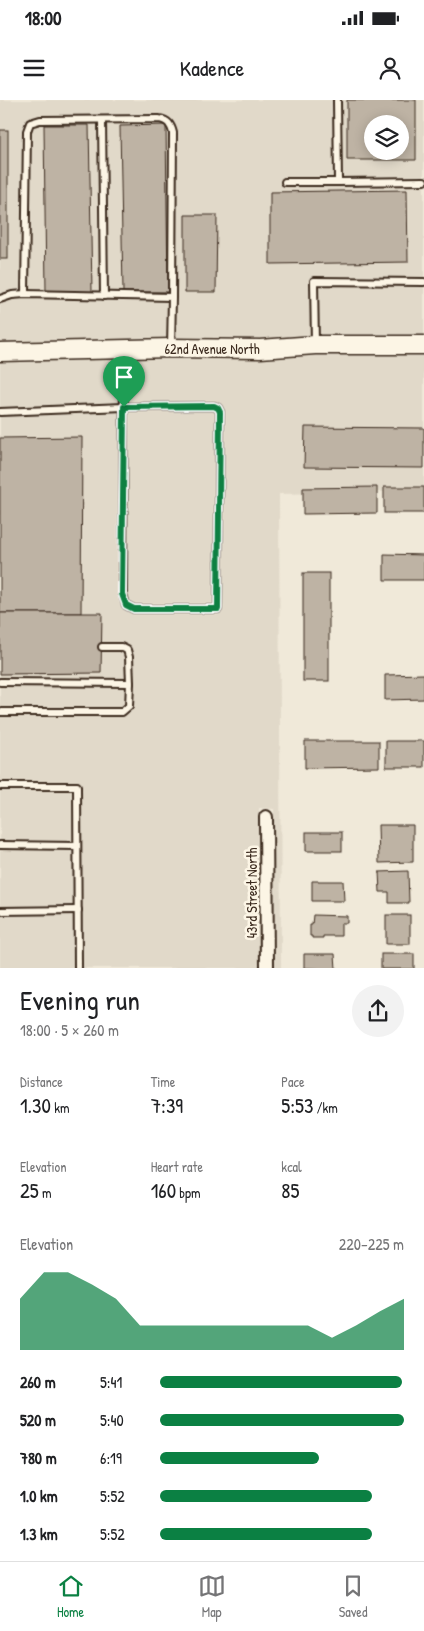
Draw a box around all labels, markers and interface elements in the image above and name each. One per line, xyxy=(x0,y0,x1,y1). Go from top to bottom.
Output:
text: 18:00 xyxy=(25,5,62,31)
text: Kadence xyxy=(180,53,244,83)
icon: menu xyxy=(20,54,48,82)
icon: person xyxy=(376,54,404,82)
map controls xyxy=(364,115,409,160)
button: layers xyxy=(364,115,409,160)
street label: 62nd Avenue North xyxy=(164,339,260,358)
pin xyxy=(103,356,145,407)
icon: arrive xyxy=(110,363,138,391)
street label: 43rd Street North xyxy=(242,848,261,938)
text: Evening run xyxy=(20,981,140,1019)
button: share xyxy=(352,985,404,1037)
text: 18:00 · 5 × 260 m xyxy=(20,1019,119,1041)
text: Distance xyxy=(20,1072,63,1091)
text: Time xyxy=(151,1072,175,1091)
text: Pace xyxy=(281,1072,305,1091)
text: 1.30 xyxy=(20,1091,51,1120)
text: 7:39 xyxy=(151,1091,183,1120)
text: 5:53 xyxy=(281,1091,313,1120)
text: km xyxy=(51,1098,70,1117)
text: /km xyxy=(313,1098,338,1117)
text: Elevation xyxy=(20,1157,67,1176)
text: Heart rate xyxy=(151,1157,203,1176)
text: kcal xyxy=(281,1157,302,1176)
text: 25 xyxy=(20,1176,39,1205)
text: 160 xyxy=(151,1176,176,1205)
text: 85 xyxy=(281,1176,299,1205)
text: m xyxy=(39,1183,51,1202)
text: bpm xyxy=(176,1183,201,1202)
text: Elevation xyxy=(20,1233,73,1255)
text: 220–225 m xyxy=(339,1233,404,1255)
text: 260 m xyxy=(20,1371,56,1393)
text: 5:41 xyxy=(100,1371,122,1393)
text: 520 m xyxy=(20,1409,56,1431)
text: 5:40 xyxy=(100,1409,124,1431)
text: 780 m xyxy=(20,1447,57,1469)
text: 6:19 xyxy=(100,1447,122,1469)
text: 1.0 km xyxy=(20,1485,58,1507)
text: 5:52 xyxy=(100,1485,125,1507)
text: 1.3 km xyxy=(20,1523,58,1545)
text: 5:52 xyxy=(100,1523,125,1545)
tab: Home xyxy=(57,1572,85,1621)
tab: Map xyxy=(198,1572,226,1621)
tab: Saved xyxy=(339,1572,367,1621)

